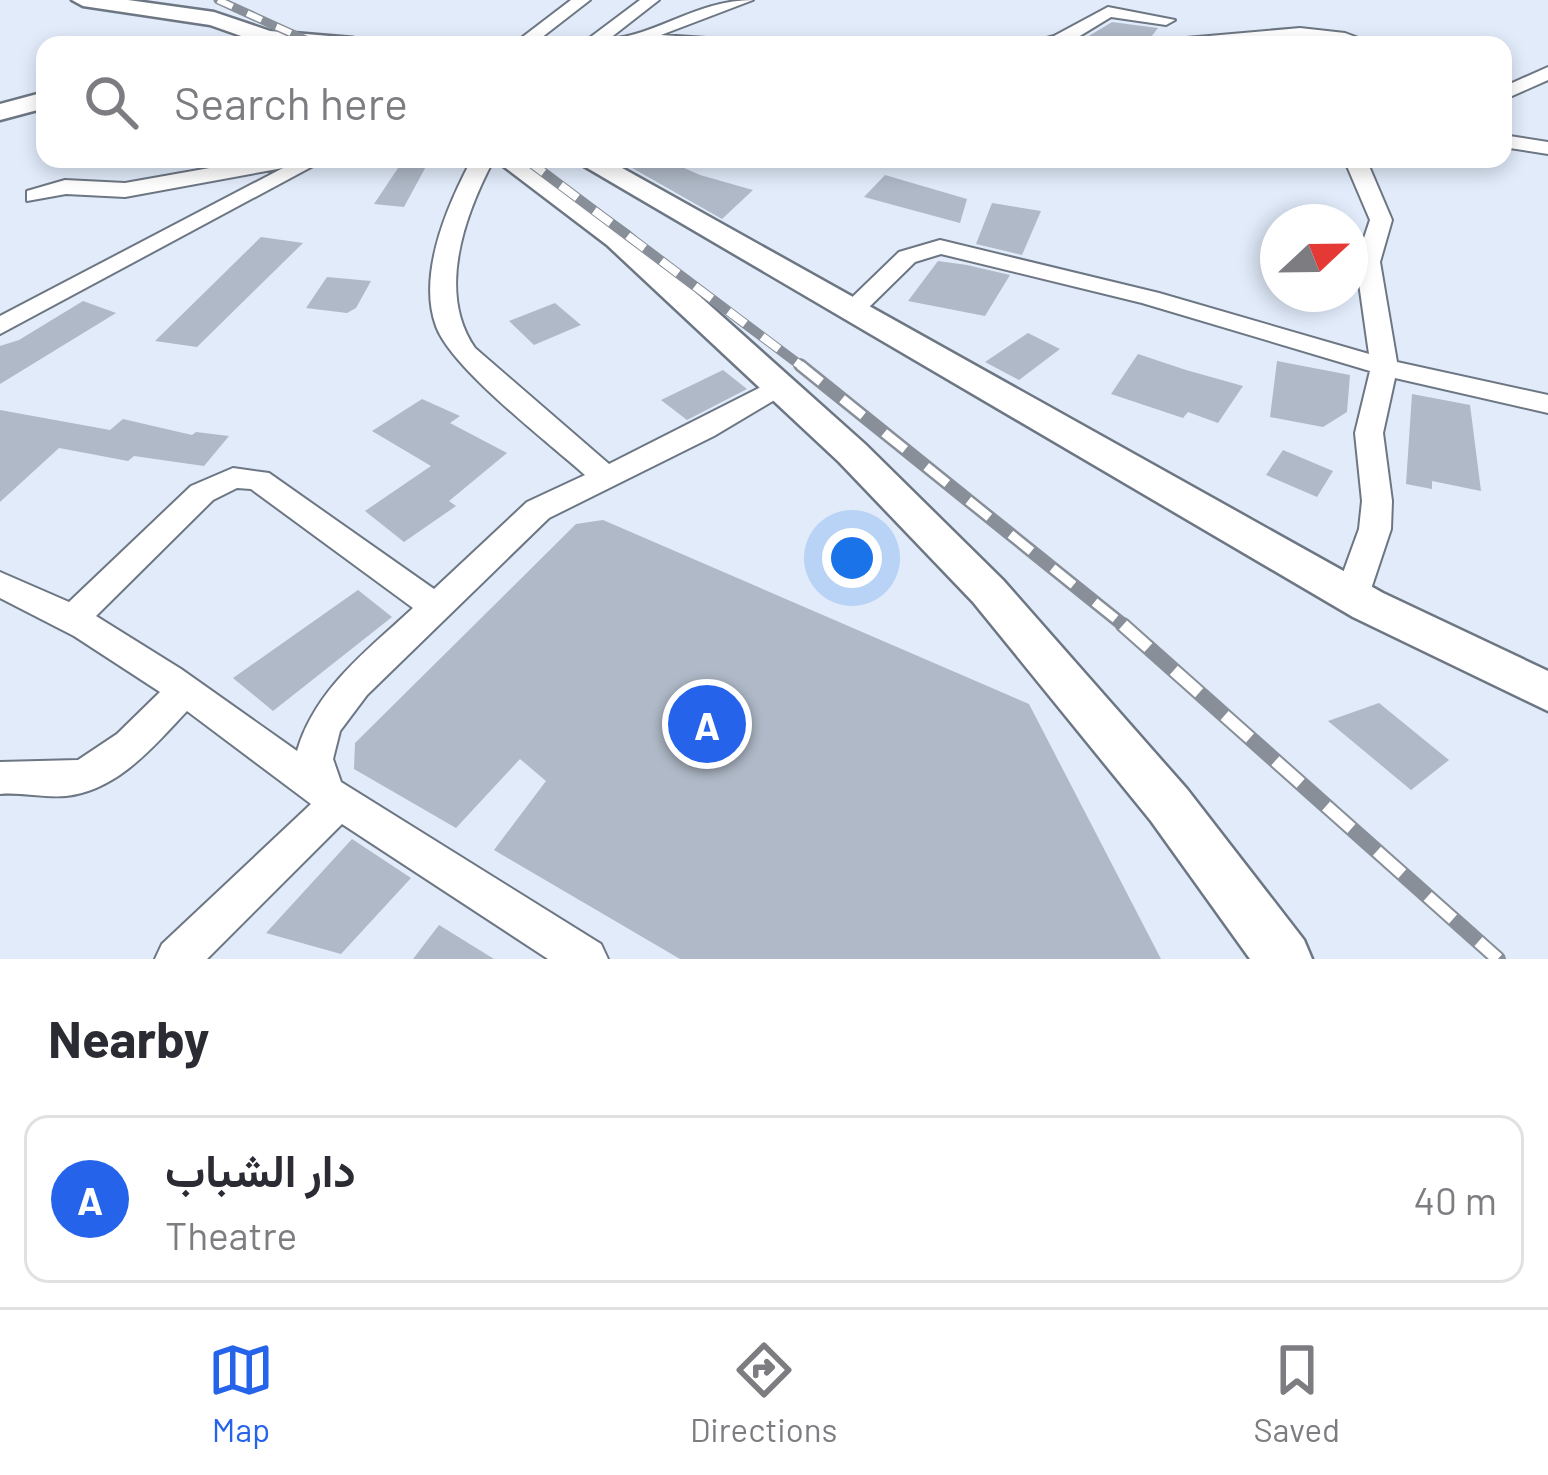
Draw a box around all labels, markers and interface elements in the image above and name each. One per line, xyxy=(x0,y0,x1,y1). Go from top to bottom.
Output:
search box xyxy=(36,36,1512,168)
icon: search xyxy=(78,69,144,135)
text: Search here xyxy=(174,75,408,129)
north arrow xyxy=(1260,204,1368,312)
your location xyxy=(822,528,882,588)
pin: A xyxy=(668,679,746,769)
text: Nearby xyxy=(48,1007,209,1068)
text: دار الشباب xyxy=(165,1142,356,1196)
text: A xyxy=(77,1176,103,1223)
text: 40 m xyxy=(1413,1176,1497,1223)
text: Theatre xyxy=(165,1211,297,1258)
tab: Map xyxy=(208,1337,274,1449)
tab: Directions xyxy=(690,1337,837,1449)
tab: Saved xyxy=(1253,1337,1340,1449)

